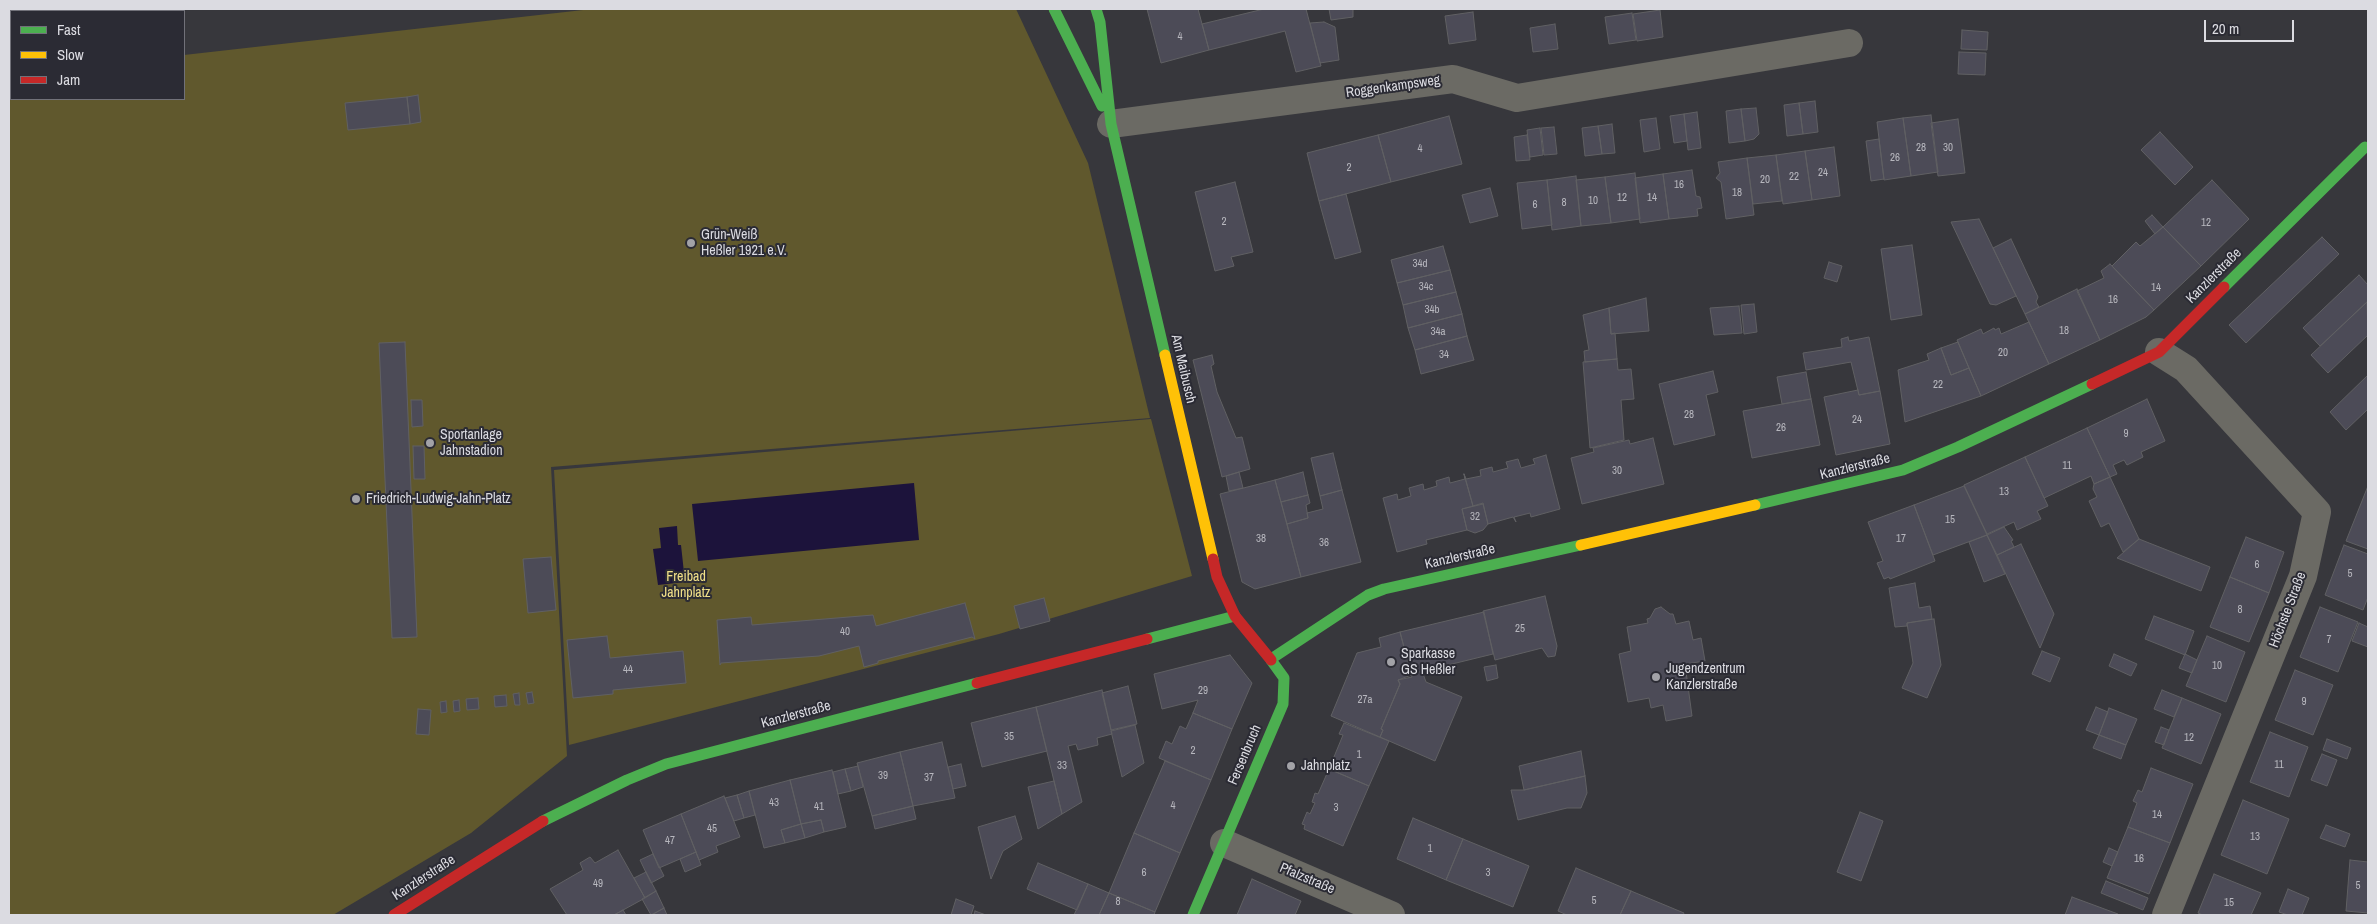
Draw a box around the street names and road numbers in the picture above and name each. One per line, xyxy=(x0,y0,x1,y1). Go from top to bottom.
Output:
street label: Roggenkampsweg xyxy=(1345,72,1441,102)
street label: Kanzlerstraße xyxy=(2183,245,2245,307)
street label: Am Maibusch xyxy=(1167,333,1199,405)
street label: Kanzlerstraße xyxy=(1818,450,1892,484)
street label: Kanzlerstraße xyxy=(1423,541,1497,573)
street label: Höchste Straße xyxy=(2266,570,2310,650)
street label: Kanzlerstraße xyxy=(759,698,833,732)
street label: Fersenbruch xyxy=(1225,722,1265,788)
street label: Kanzlerstraße xyxy=(389,851,459,905)
street label: Pfalzstraße xyxy=(1277,860,1337,898)

